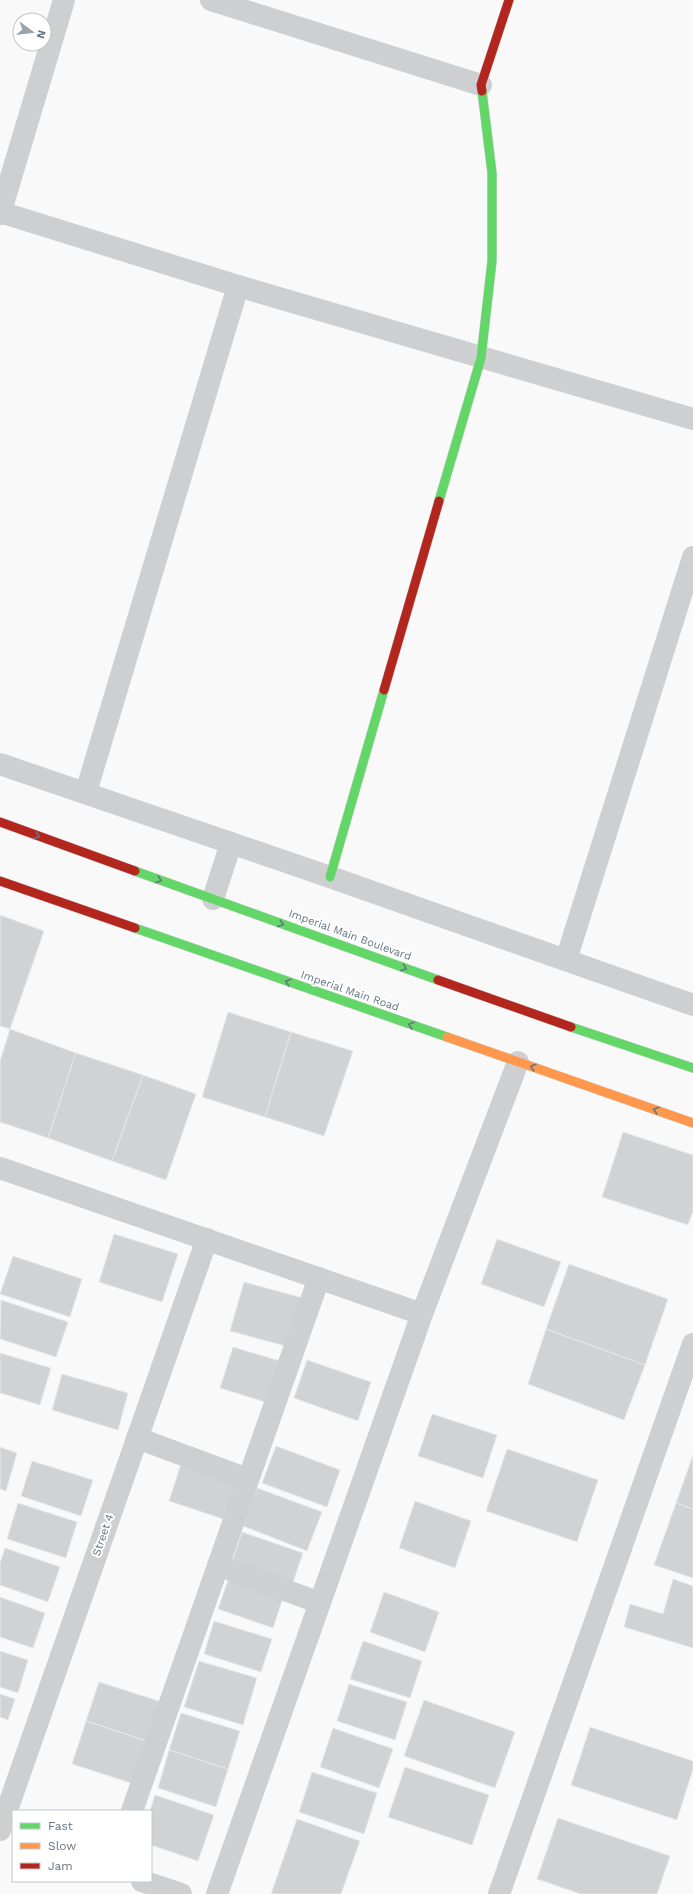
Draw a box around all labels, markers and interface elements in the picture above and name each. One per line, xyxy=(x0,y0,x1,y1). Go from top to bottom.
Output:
north arrow xyxy=(12,12,52,52)
text: N xyxy=(34,29,49,40)
one-way arrow xyxy=(33,831,40,839)
one-way arrow xyxy=(155,875,162,883)
street label: Imperial Main Boulevard xyxy=(287,907,413,963)
one-way arrow xyxy=(278,919,285,927)
one-way arrow xyxy=(400,963,407,971)
street label: Imperial Main Road xyxy=(299,968,401,1014)
one-way arrow xyxy=(285,978,292,986)
one-way arrow xyxy=(407,1021,414,1029)
one-way arrow xyxy=(530,1064,537,1072)
one-way arrow xyxy=(653,1107,660,1115)
street label: Street 4 xyxy=(90,1512,116,1558)
legend xyxy=(12,1810,152,1882)
text: Fast xyxy=(48,1819,73,1833)
text: Slow xyxy=(48,1839,76,1853)
text: Jam xyxy=(48,1859,73,1873)

